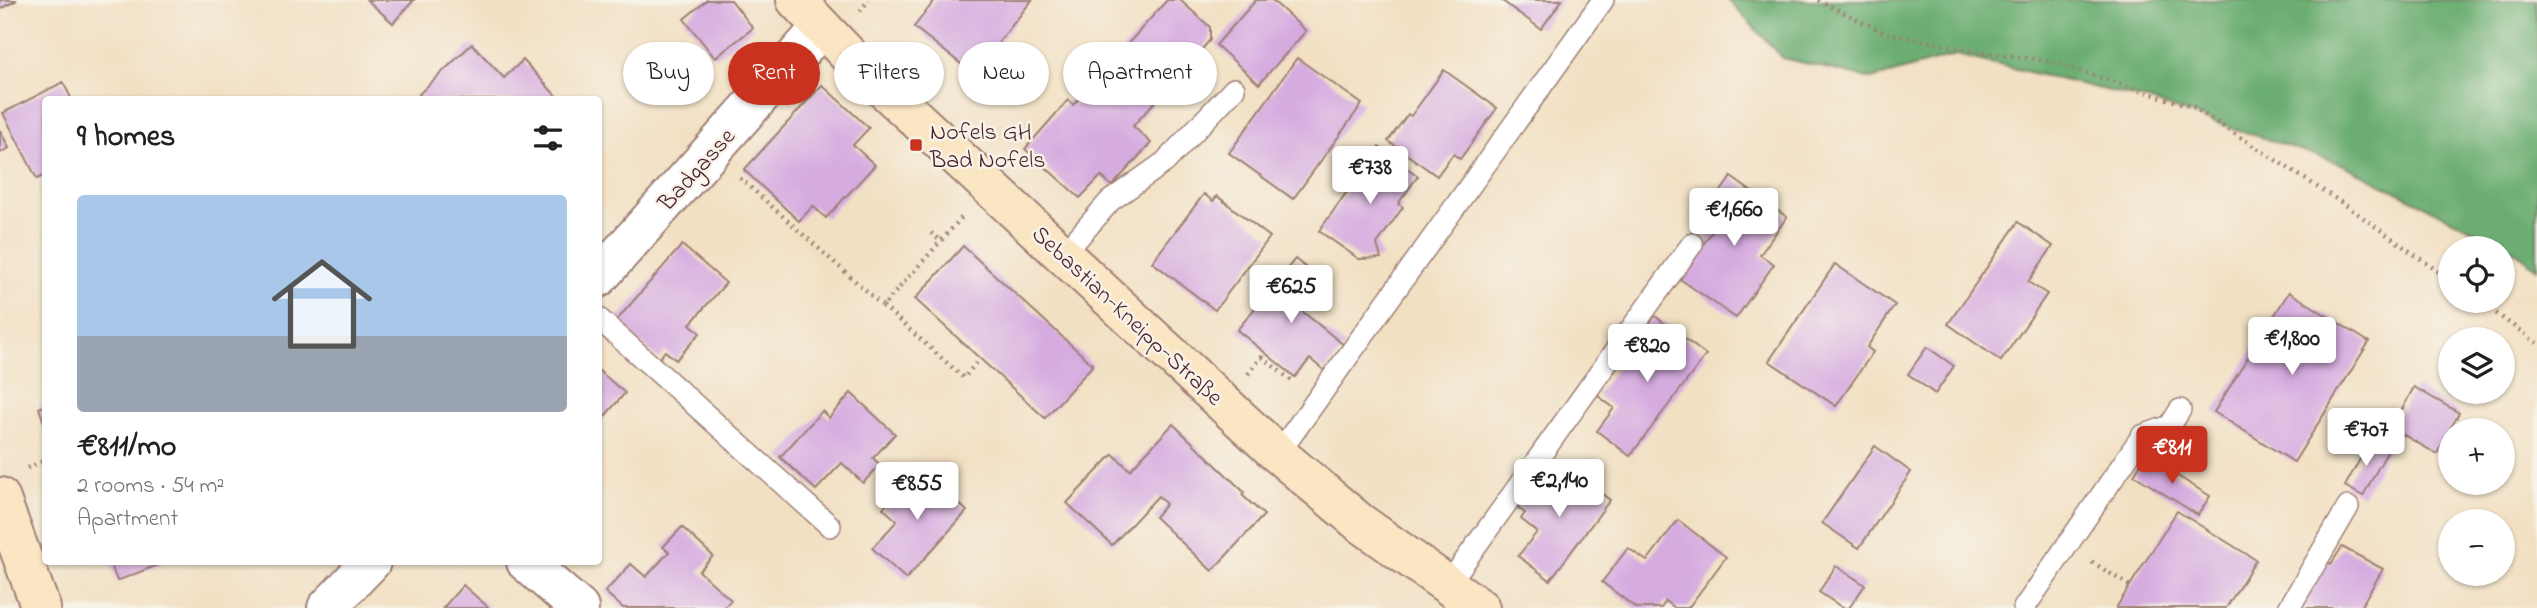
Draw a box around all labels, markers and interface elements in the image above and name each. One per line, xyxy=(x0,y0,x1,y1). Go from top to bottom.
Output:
chip: Buy xyxy=(623,42,714,105)
chip: Rent xyxy=(728,42,820,105)
chip: Filters xyxy=(834,42,944,105)
chip: New xyxy=(958,42,1049,105)
chip: Apartment xyxy=(1063,42,1217,105)
text: 9 homes xyxy=(77,116,175,160)
place label: Nofels GH Bad Nofels xyxy=(929,116,1045,179)
icon: filters xyxy=(529,119,567,157)
street label: Badgasse xyxy=(650,121,745,221)
marker: Nofels GH Bad Nofels xyxy=(908,137,924,153)
pin: €738 xyxy=(1329,146,1411,206)
text: €738 xyxy=(1348,152,1392,185)
pin: €1,660 xyxy=(1677,188,1791,248)
text: €1,660 xyxy=(1705,194,1763,227)
street label: Sebastian-Kneipp-Straße xyxy=(1023,218,1230,415)
map controls xyxy=(2438,236,2515,586)
button: locate xyxy=(2438,236,2515,313)
icon: home xyxy=(259,241,385,367)
pin: €625 xyxy=(1250,266,1332,325)
text: €625 xyxy=(1266,271,1316,304)
pin: €1,800 xyxy=(2235,318,2349,377)
text: €1,800 xyxy=(2264,323,2320,356)
pin: €820 xyxy=(1606,324,1688,384)
button: layers xyxy=(2438,327,2515,404)
text: €820 xyxy=(1624,330,1670,363)
pin: €707 xyxy=(2325,408,2407,468)
text: €707 xyxy=(2344,414,2388,447)
button: + xyxy=(2438,418,2515,495)
text: €811/mo xyxy=(77,426,176,470)
pin: €811 xyxy=(2131,426,2213,486)
text: €811 xyxy=(2152,432,2192,465)
pin: €2,140 xyxy=(1502,460,1616,519)
pin: €855 xyxy=(876,462,958,522)
text: €2,140 xyxy=(1530,465,1588,498)
text: €855 xyxy=(892,468,942,501)
text: 2 rooms · 54 m² xyxy=(77,470,224,503)
text: Apartment xyxy=(77,503,178,536)
button: − xyxy=(2438,509,2515,586)

